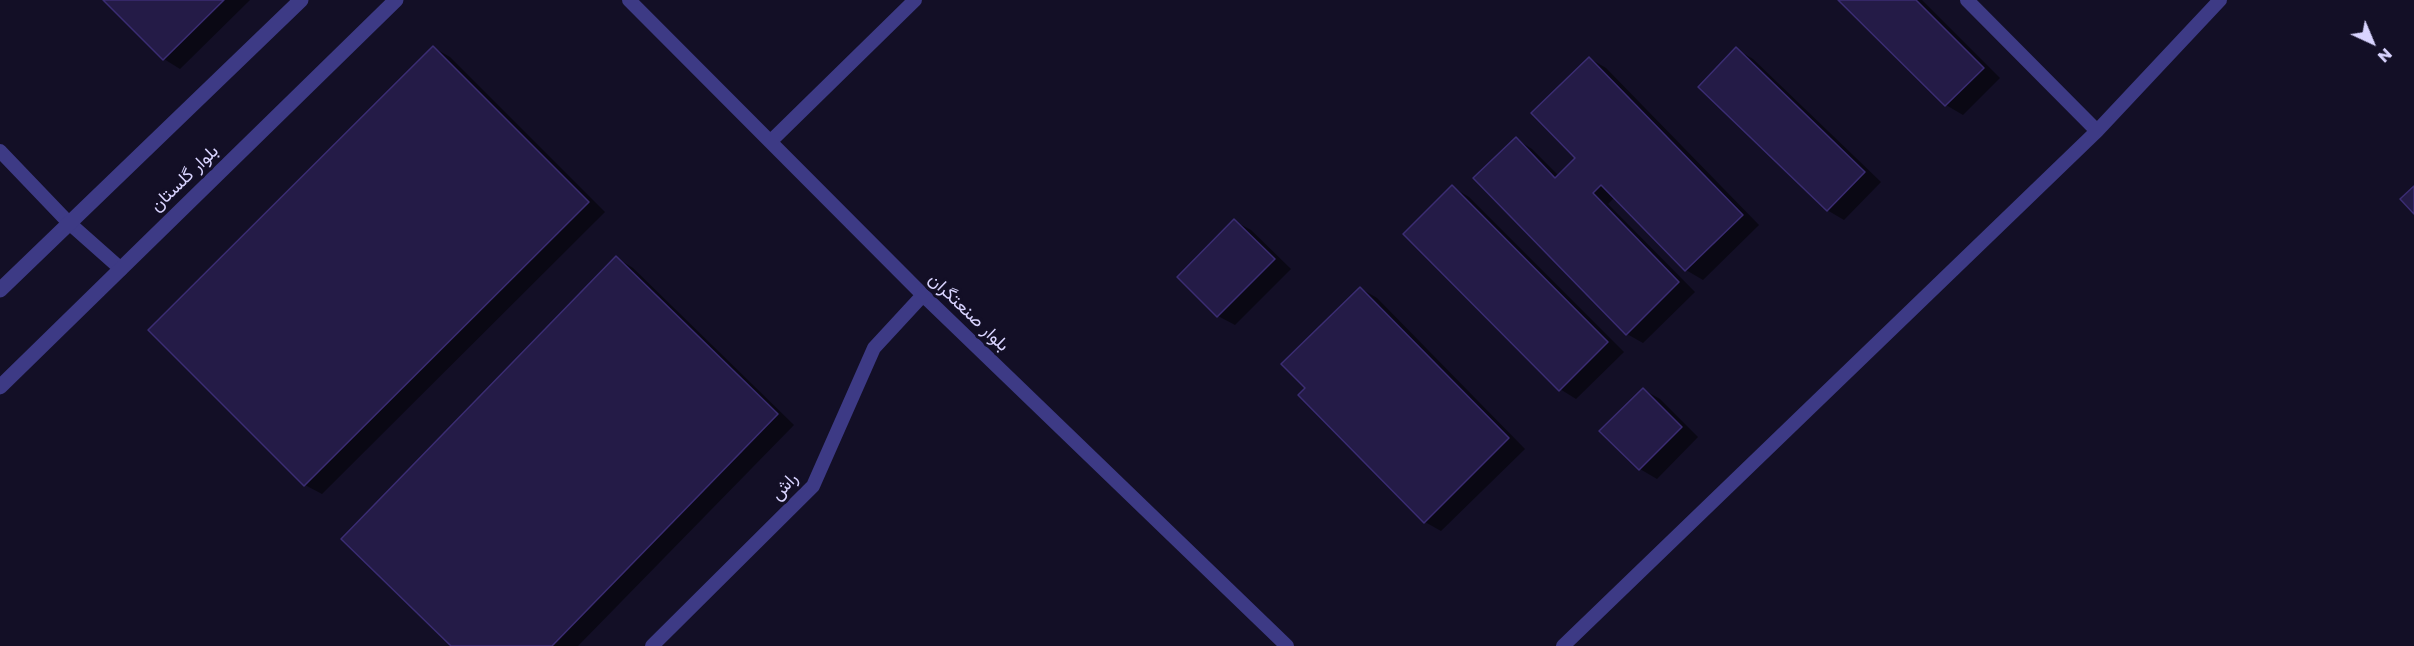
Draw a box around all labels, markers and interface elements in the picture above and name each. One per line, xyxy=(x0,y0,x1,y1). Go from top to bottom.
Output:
north arrow xyxy=(2342,12,2402,72)
text: N xyxy=(2373,43,2397,68)
street label: بلوار گلستان xyxy=(146,141,224,217)
street label: بلوار صنعتگران xyxy=(923,269,1013,357)
street label: راش xyxy=(767,469,803,505)

